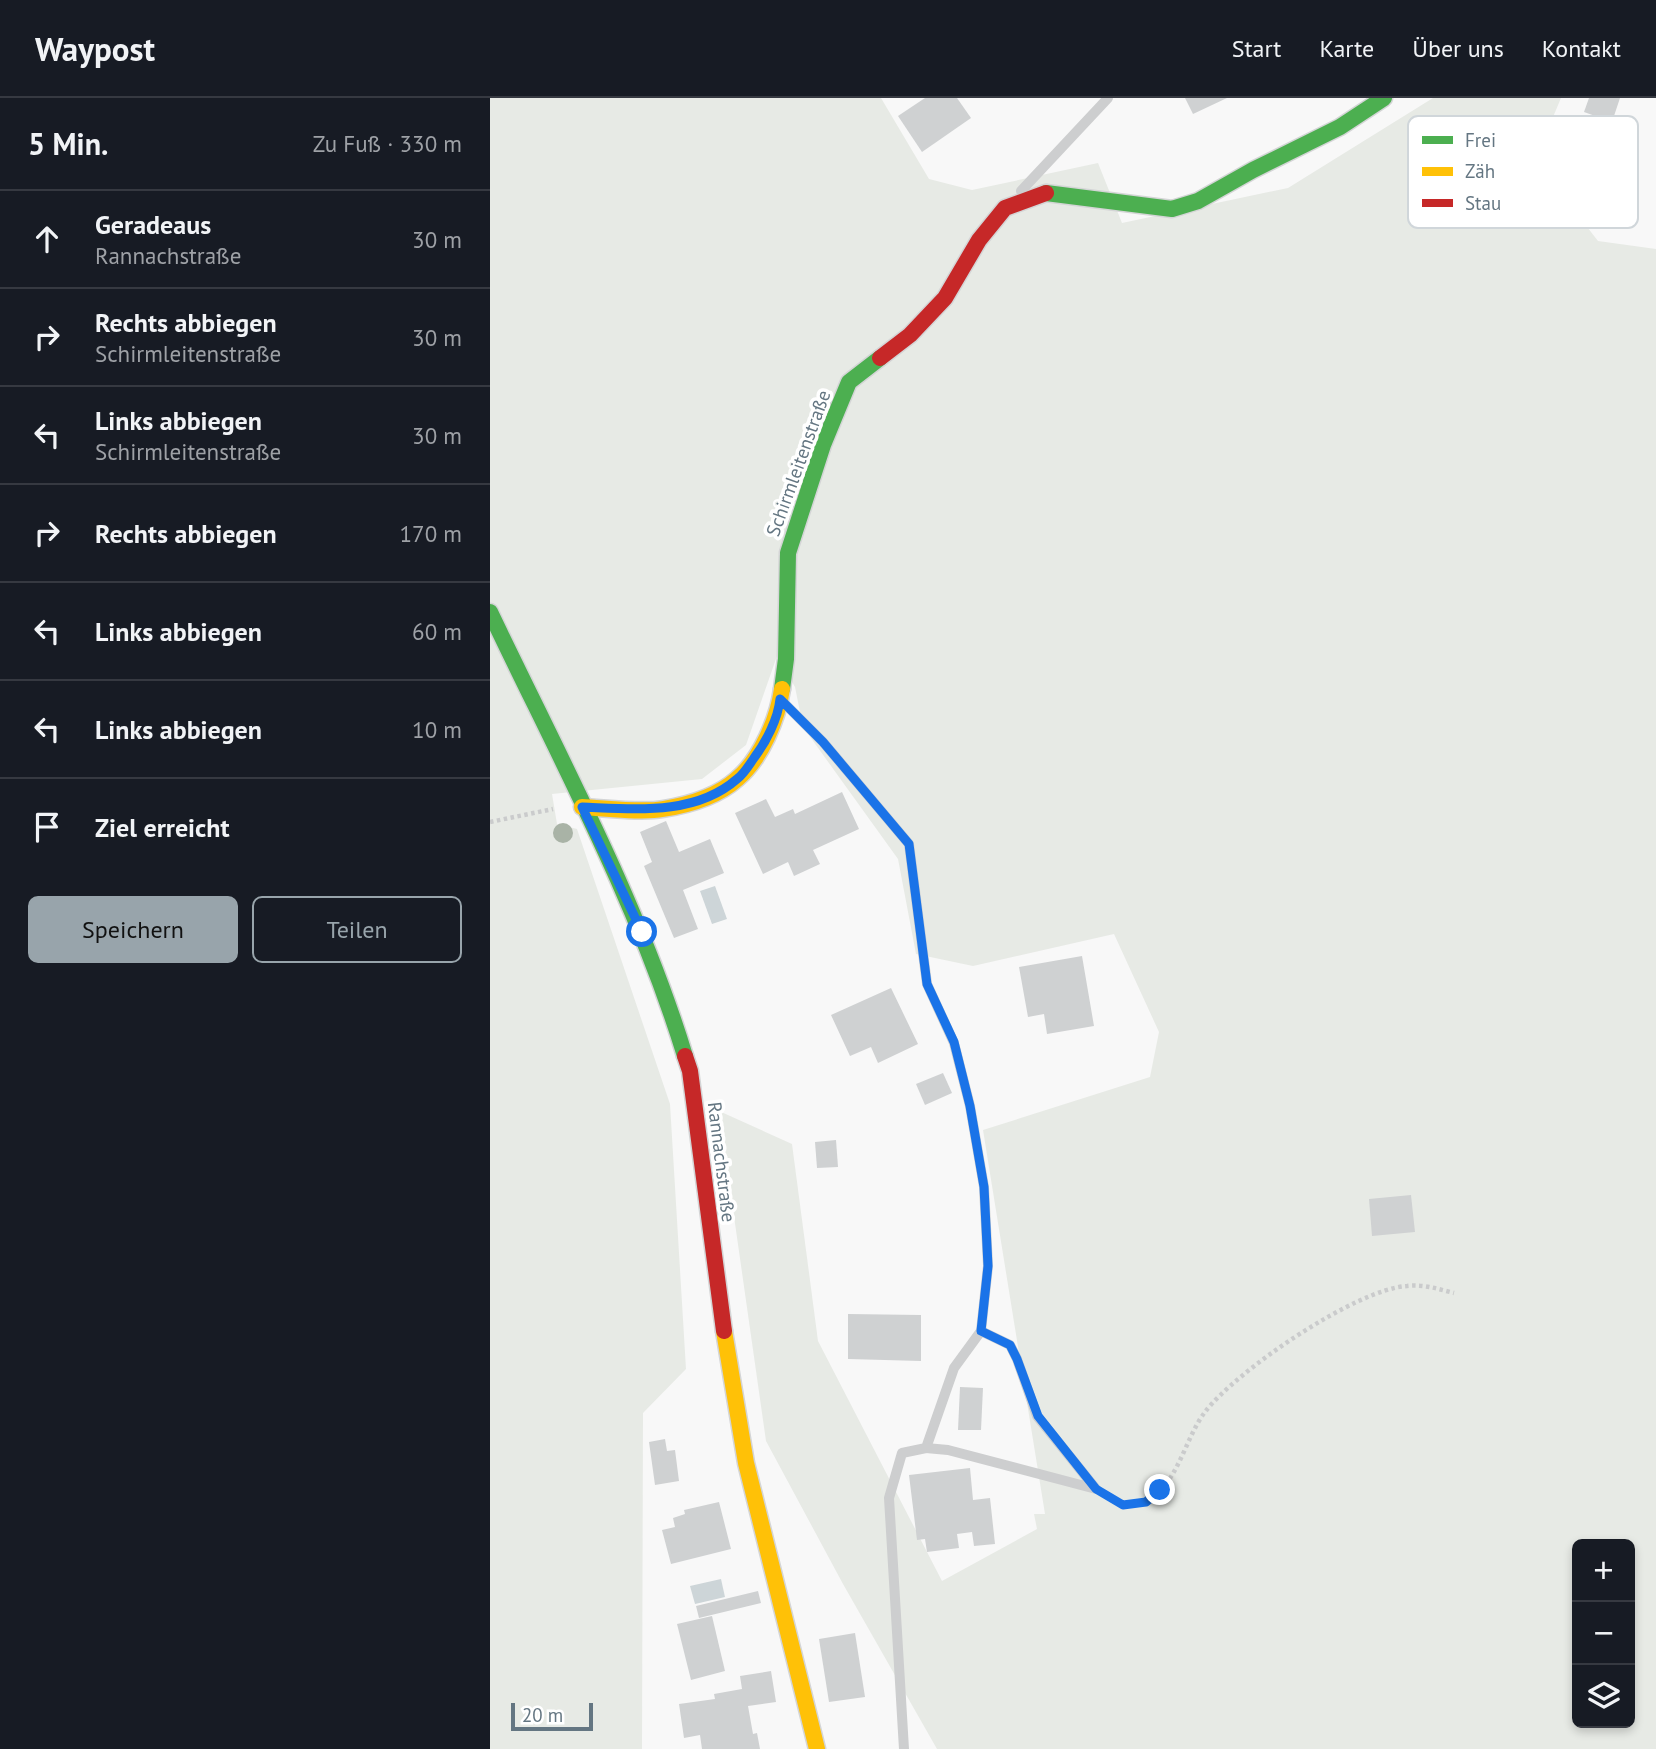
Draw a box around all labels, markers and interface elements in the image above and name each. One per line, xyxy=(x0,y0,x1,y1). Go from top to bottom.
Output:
text: Waypost xyxy=(35,27,155,70)
text: Start xyxy=(1232,33,1281,64)
text: Karte xyxy=(1319,33,1374,64)
text: Über uns xyxy=(1412,33,1504,64)
text: Kontakt xyxy=(1542,33,1621,64)
legend xyxy=(1408,116,1638,228)
text: 5 Min. xyxy=(28,124,108,163)
text: Frei xyxy=(1465,128,1496,152)
text: Zu Fuß · 330 m xyxy=(313,129,462,158)
text: Zäh xyxy=(1465,159,1495,183)
text: Stau xyxy=(1465,191,1501,215)
text: Geradeaus xyxy=(95,208,211,241)
icon: ahead xyxy=(28,220,66,258)
text: 30 m xyxy=(412,225,462,254)
text: Rannachstraße xyxy=(95,241,241,270)
text: Rechts abbiegen xyxy=(95,306,277,339)
icon: right xyxy=(28,318,66,356)
text: 30 m xyxy=(412,323,462,352)
text: Schirmleitenstraße xyxy=(95,339,281,368)
street label: Schirmleitenstraße xyxy=(760,387,836,539)
text: Links abbiegen xyxy=(95,404,262,437)
icon: left xyxy=(28,416,66,454)
text: 30 m xyxy=(412,421,462,450)
text: Schirmleitenstraße xyxy=(95,437,281,466)
icon: right xyxy=(28,514,66,552)
text: Rechts abbiegen xyxy=(95,517,277,550)
text: 170 m xyxy=(400,519,462,548)
icon: left xyxy=(28,612,66,650)
text: Links abbiegen xyxy=(95,615,262,648)
text: 60 m xyxy=(412,617,462,646)
icon: left xyxy=(28,710,66,748)
text: Links abbiegen xyxy=(95,713,262,746)
text: 10 m xyxy=(412,715,462,744)
icon: arrive xyxy=(28,808,66,846)
text: Ziel erreicht xyxy=(95,811,230,844)
button: Speichern xyxy=(28,896,238,963)
button: Teilen xyxy=(252,896,462,963)
route start xyxy=(626,916,657,947)
street label: Rannachstraße xyxy=(703,1101,741,1223)
route end xyxy=(1144,1474,1175,1505)
map controls xyxy=(1572,1539,1635,1728)
button: + xyxy=(1572,1539,1635,1602)
button: − xyxy=(1572,1602,1635,1665)
button: layers xyxy=(1572,1665,1635,1728)
scale bar xyxy=(511,1700,593,1732)
text: 20 m xyxy=(522,1703,563,1727)

